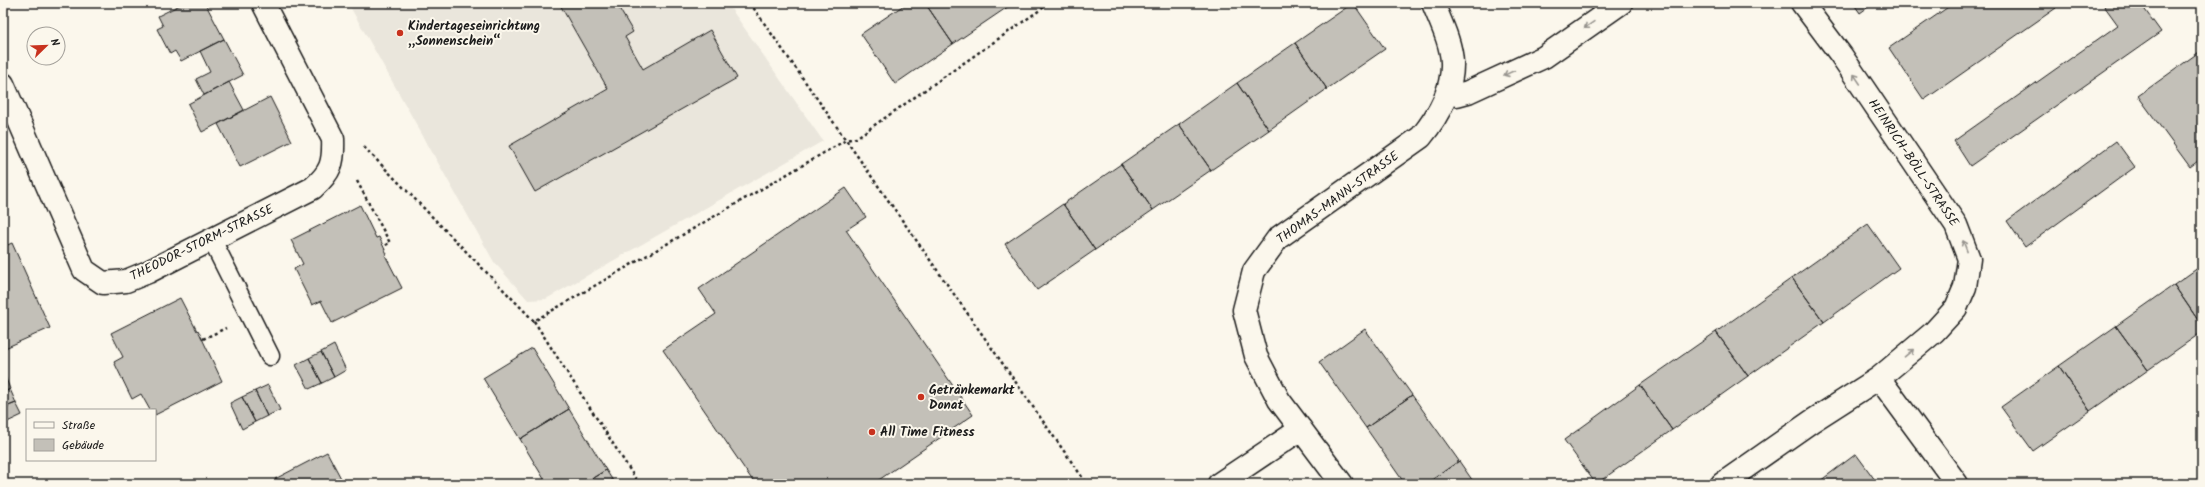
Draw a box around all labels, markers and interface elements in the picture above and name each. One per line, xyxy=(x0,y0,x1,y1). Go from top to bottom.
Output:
place label: Kindertageseinrichtung „Sonnenschein“ xyxy=(408,16,540,52)
one-way arrow xyxy=(1584,21,1595,29)
north arrow xyxy=(26,26,66,66)
marker: Kindertageseinrichtung „Sonnenschein“ xyxy=(395,28,405,38)
text: N xyxy=(45,36,64,49)
one-way arrow xyxy=(1503,70,1515,77)
one-way arrow xyxy=(1853,73,1861,84)
street label: HEINRICH-BÖLL-STRASSE xyxy=(1862,95,1964,232)
street label: THOMAS-MANN-STRASSE xyxy=(1272,146,1404,250)
street label: THEODOR-STORM-STRASSE xyxy=(127,199,278,287)
one-way arrow xyxy=(1960,241,1968,253)
one-way arrow xyxy=(1904,349,1915,358)
place label: Getränkemarkt Donat xyxy=(929,380,1015,416)
marker: Getränkemarkt Donat xyxy=(916,392,926,402)
legend xyxy=(26,409,156,461)
text: Straße xyxy=(62,416,96,435)
place label: All Time Fitness xyxy=(880,422,975,443)
marker: All Time Fitness xyxy=(867,427,877,437)
text: Gebäude xyxy=(62,436,104,455)

